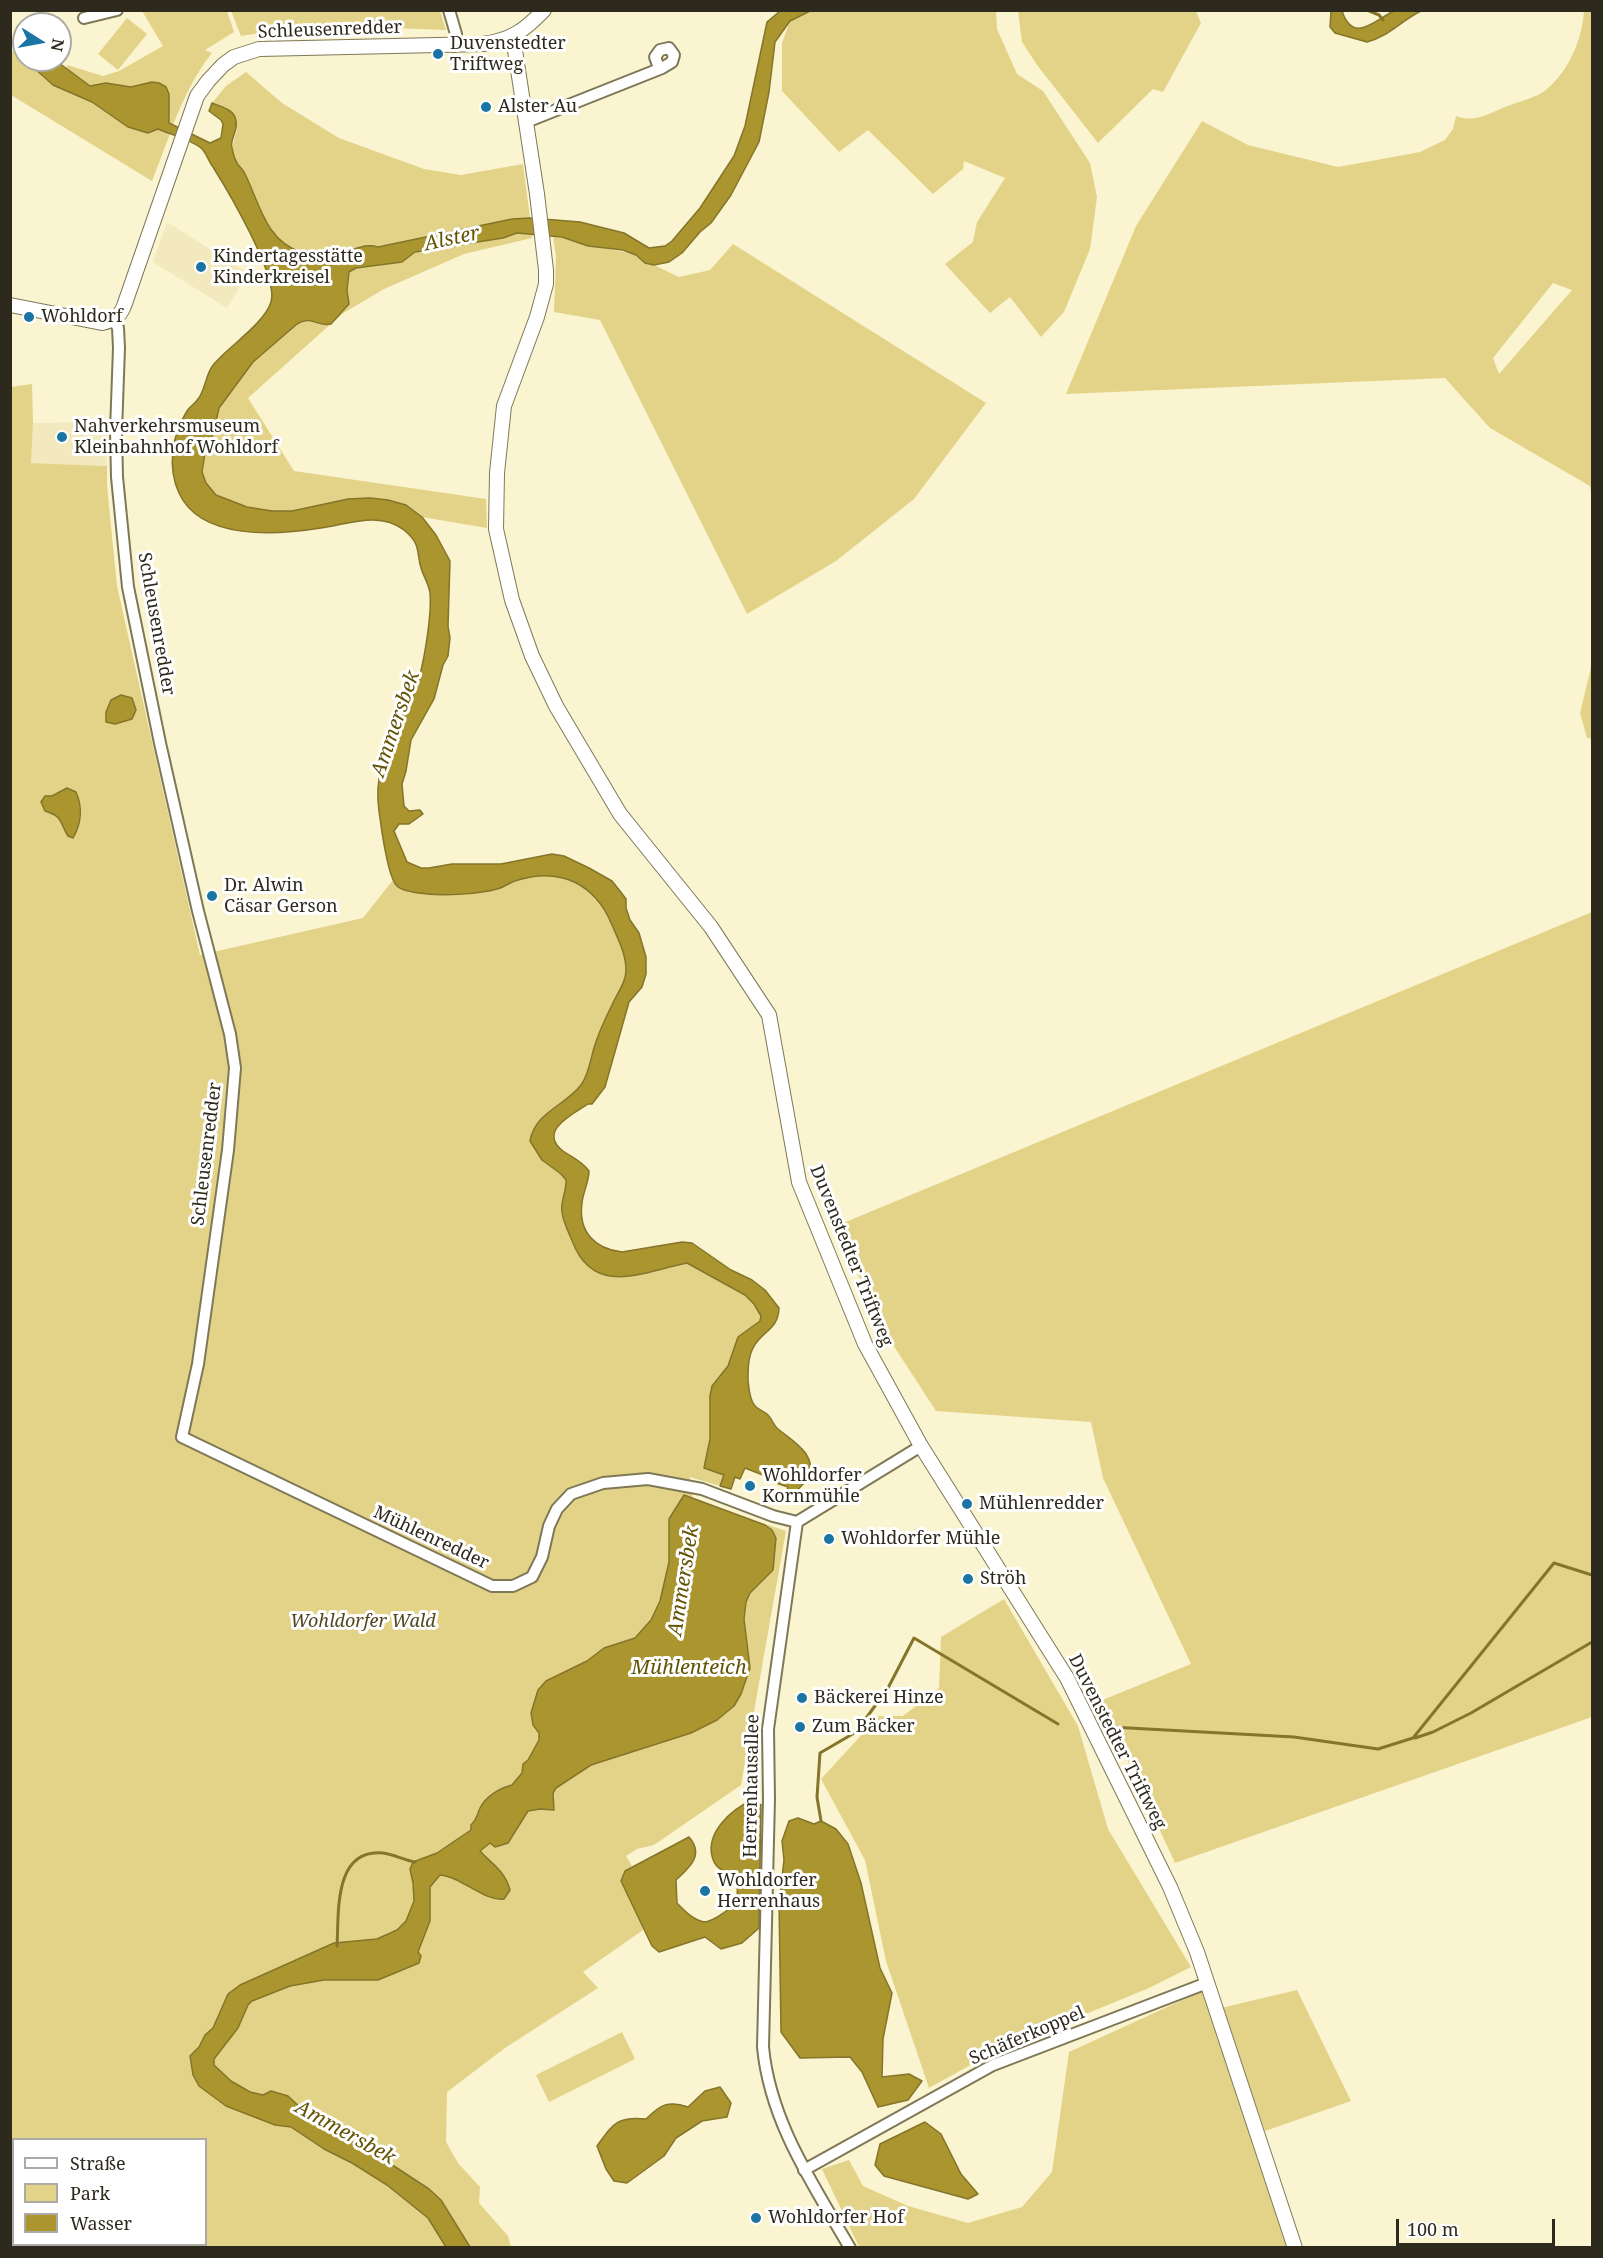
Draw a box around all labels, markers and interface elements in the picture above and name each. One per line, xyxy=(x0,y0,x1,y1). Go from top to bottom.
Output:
north arrow xyxy=(12,12,72,72)
street label: Schleusenredder xyxy=(257,17,403,43)
place label: Duvenstedter Triftweg xyxy=(450,33,566,76)
text: N xyxy=(46,37,70,53)
marker: Duvenstedter Triftweg xyxy=(431,47,445,61)
place label: Alster Au xyxy=(498,96,577,118)
marker: Alster Au xyxy=(479,100,493,114)
water label: Alster xyxy=(422,221,482,257)
place label: Kindertagesstätte Kinderkreisel xyxy=(213,246,363,288)
marker: Kindertagesstätte Kinderkreisel xyxy=(194,260,208,274)
place label: Wohldorf xyxy=(41,306,123,328)
marker: Wohldorf xyxy=(22,310,36,324)
place label: Nahverkehrsmuseum Kleinbahnhof Wohldorf xyxy=(74,416,278,458)
marker: Nahverkehrsmuseum Kleinbahnhof Wohldorf xyxy=(55,430,69,444)
street label: Schleusenredder xyxy=(133,551,179,697)
water label: Ammersbek xyxy=(367,668,425,780)
place label: Dr. Alwin Cäsar Gerson xyxy=(224,875,338,918)
marker: Dr. Alwin Cäsar Gerson xyxy=(205,889,219,903)
street label: Schleusenredder xyxy=(187,1081,227,1227)
street label: Duvenstedter Triftweg xyxy=(805,1162,897,1350)
place label: Wohldorfer Kornmühle xyxy=(762,1465,862,1508)
marker: Wohldorfer Kornmühle xyxy=(743,1479,757,1493)
place label: Mühlenredder xyxy=(979,1493,1104,1515)
marker: Mühlenredder xyxy=(960,1497,974,1511)
street label: Mühlenredder xyxy=(370,1502,492,1574)
water label: Ammersbek xyxy=(663,1524,705,1638)
place label: Wohldorfer Mühle xyxy=(841,1528,1000,1550)
marker: Wohldorfer Mühle xyxy=(822,1532,836,1546)
place label: Ströh xyxy=(980,1568,1026,1590)
marker: Ströh xyxy=(961,1572,975,1586)
park label: Wohldorfer Wald xyxy=(290,1611,436,1633)
street label: Duvenstedter Triftweg xyxy=(1063,1651,1171,1833)
water label: Mühlenteich xyxy=(631,1656,747,1680)
place label: Bäckerei Hinze xyxy=(814,1687,944,1709)
marker: Bäckerei Hinze xyxy=(795,1691,809,1705)
street label: Herrenhausallee xyxy=(740,1714,764,1858)
place label: Zum Bäcker xyxy=(812,1716,915,1738)
marker: Zum Bäcker xyxy=(793,1720,807,1734)
place label: Wohldorfer Herrenhaus xyxy=(717,1870,820,1912)
marker: Wohldorfer Herrenhaus xyxy=(698,1884,712,1898)
street label: Schäferkoppel xyxy=(966,2002,1088,2070)
water label: Ammersbek xyxy=(291,2096,399,2170)
legend xyxy=(12,2138,207,2246)
text: Straße xyxy=(70,2151,126,2175)
text: Park xyxy=(70,2181,110,2205)
place label: Wohldorfer Hof xyxy=(768,2207,904,2229)
scale bar xyxy=(1399,2207,1558,2245)
text: Wasser xyxy=(70,2211,132,2235)
marker: Wohldorfer Hof xyxy=(749,2211,763,2225)
text: 100 m xyxy=(1407,2217,1459,2241)

